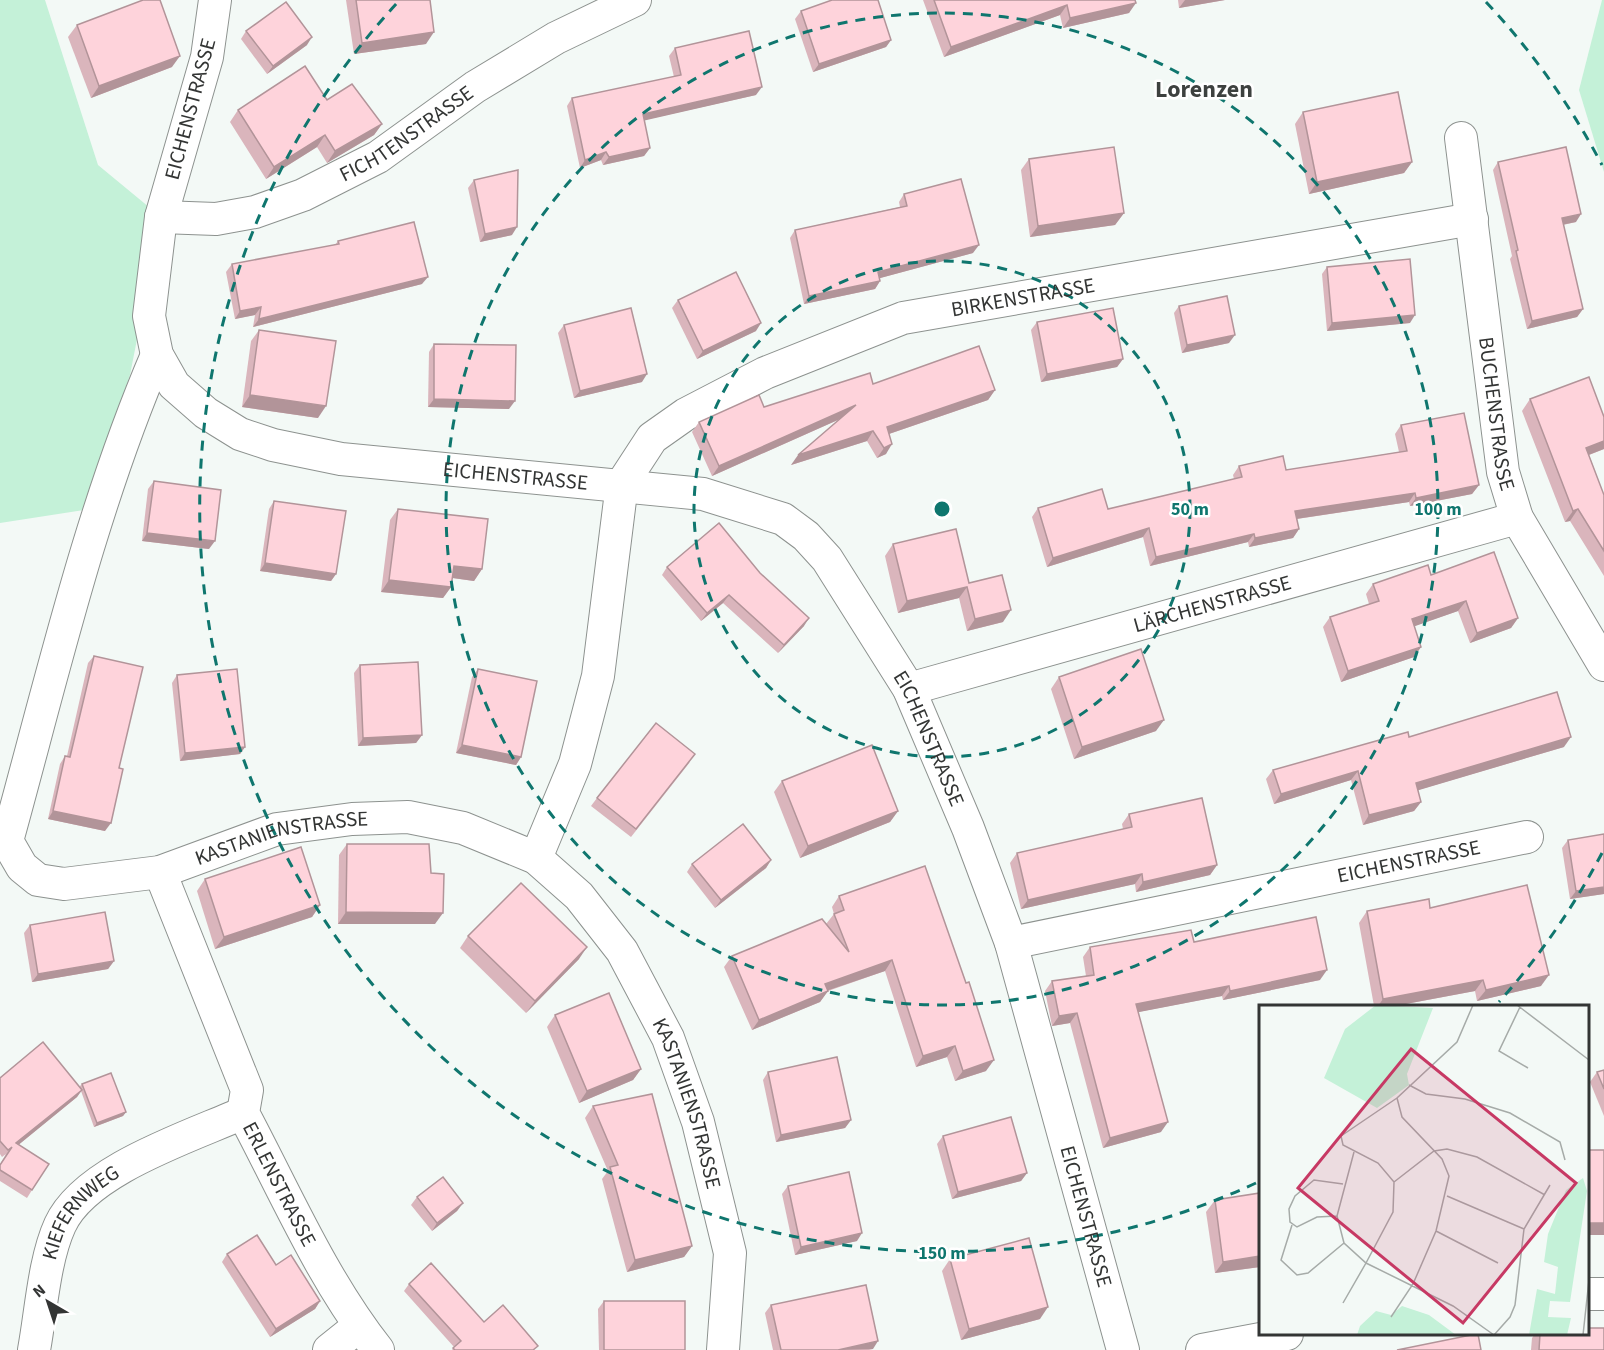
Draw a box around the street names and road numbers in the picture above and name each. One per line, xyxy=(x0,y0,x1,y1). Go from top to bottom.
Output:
street label: EICHENSTRASSE xyxy=(157,35,223,183)
street label: FICHTENSTRASSE xyxy=(334,78,480,189)
street label: BIRKENSTRASSE xyxy=(949,270,1097,324)
street label: BUCHENSTRASSE xyxy=(1471,335,1523,494)
street label: EICHENSTRASSE xyxy=(442,454,589,498)
street label: LÄRCHENSTRASSE xyxy=(1130,567,1295,640)
street label: EICHENSTRASSE xyxy=(886,665,972,811)
street label: KASTANIENSTRASSE xyxy=(191,803,369,873)
street label: EICHENSTRASSE xyxy=(1334,832,1483,891)
street label: KASTANIENSTRASSE xyxy=(645,1012,729,1192)
street label: ERLENSTRASSE xyxy=(235,1116,324,1252)
street label: EICHENSTRASSE xyxy=(1052,1142,1120,1291)
street label: KIEFERNWEG xyxy=(34,1158,125,1263)

